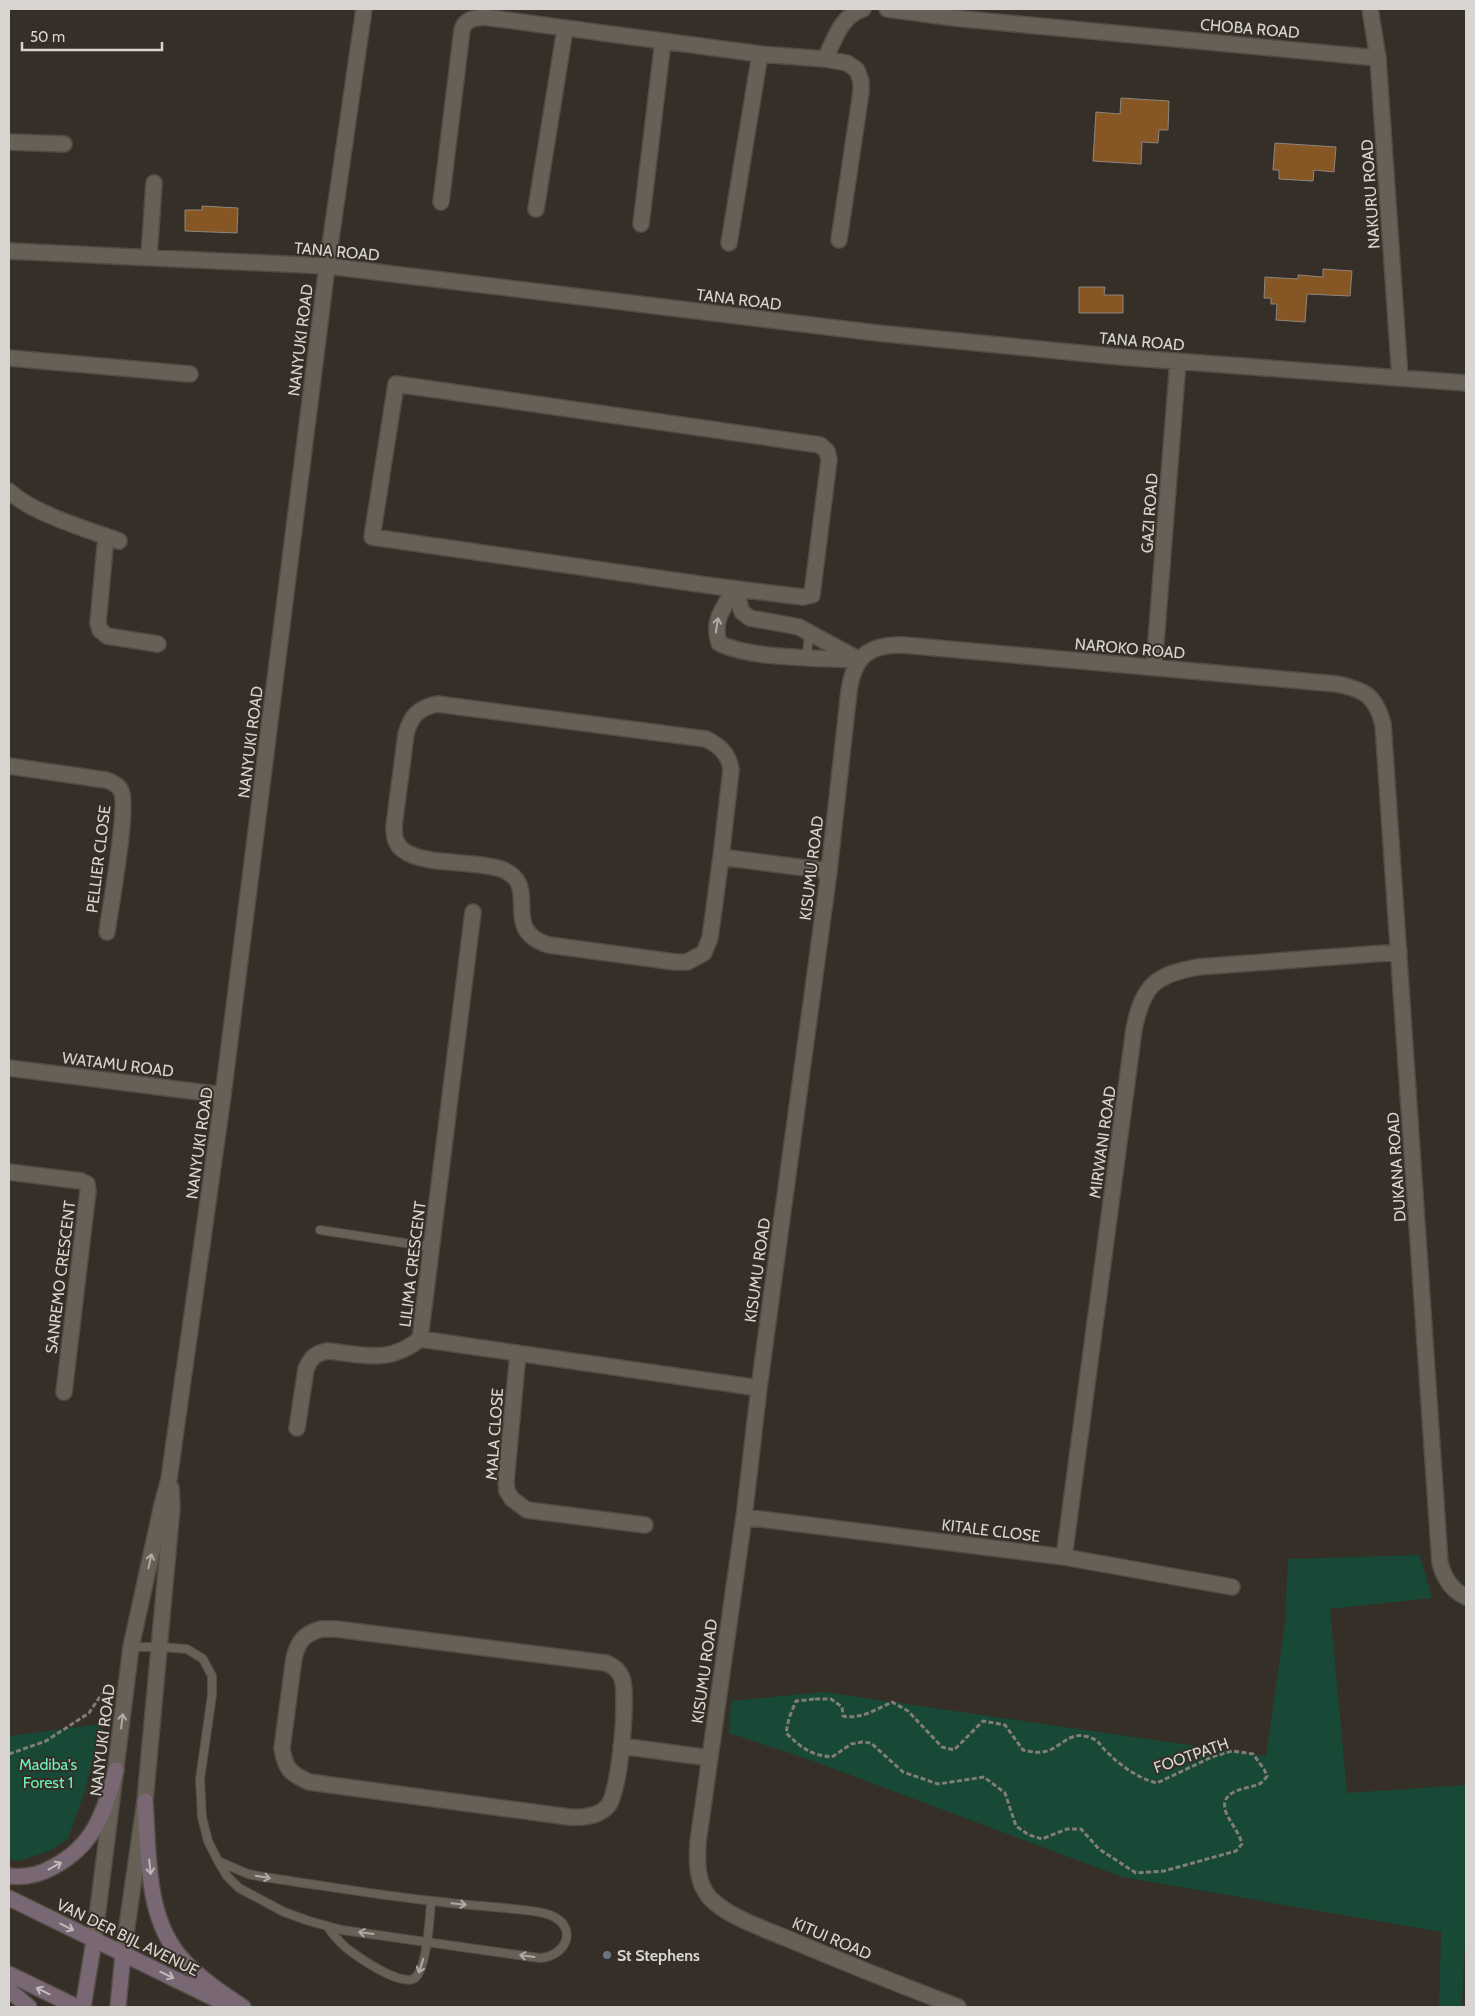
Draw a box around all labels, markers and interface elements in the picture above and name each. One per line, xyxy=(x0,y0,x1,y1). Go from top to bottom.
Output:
street label: CHOBA ROAD xyxy=(1199,15,1300,42)
scale bar xyxy=(22,20,162,52)
text: 50 m xyxy=(30,28,65,46)
street label: NAKURU ROAD xyxy=(1357,138,1384,249)
street label: TANA ROAD xyxy=(294,238,380,265)
street label: NANYUKI ROAD xyxy=(284,283,317,397)
street label: TANA ROAD xyxy=(695,285,783,314)
street label: TANA ROAD xyxy=(1099,328,1185,355)
street label: GAZI ROAD xyxy=(1137,472,1162,554)
one-way arrow xyxy=(713,617,723,633)
street label: NAROKO ROAD xyxy=(1074,634,1186,663)
street label: NANYUKI ROAD xyxy=(234,685,267,799)
street label: PELLIER CLOSE xyxy=(82,804,115,914)
street label: KISUMU ROAD xyxy=(796,815,827,921)
street label: WATAMU ROAD xyxy=(61,1048,175,1081)
street label: MIRWANI ROAD xyxy=(1085,1085,1120,1199)
street label: NANYUKI ROAD xyxy=(182,1086,217,1200)
street label: DUKANA ROAD xyxy=(1383,1111,1410,1223)
street label: SANREMO CRESCENT xyxy=(42,1199,79,1355)
street label: LILIMA CRESCENT xyxy=(395,1200,430,1328)
street label: KISUMU ROAD xyxy=(741,1217,774,1324)
street label: MALA CLOSE xyxy=(482,1387,507,1481)
street label: KITALE CLOSE xyxy=(941,1515,1041,1546)
one-way arrow xyxy=(146,1554,155,1570)
street label: KISUMU ROAD xyxy=(688,1618,721,1725)
street label: NANYUKI ROAD xyxy=(86,1683,119,1797)
one-way arrow xyxy=(117,1714,127,1730)
street label: FOOTPATH xyxy=(1151,1734,1231,1777)
park label: Madiba's Forest 1 xyxy=(19,1755,77,1792)
one-way arrow xyxy=(145,1859,155,1875)
one-way arrow xyxy=(48,1861,63,1871)
one-way arrow xyxy=(255,1873,271,1882)
street label: VAN DER BIJL AVENUE xyxy=(53,1895,202,1980)
one-way arrow xyxy=(451,1899,467,1908)
street label: KITUI ROAD xyxy=(789,1913,874,1964)
one-way arrow xyxy=(59,1923,74,1932)
one-way arrow xyxy=(358,1928,374,1938)
place label: St Stephens xyxy=(617,1946,700,1965)
marker: St Stephens xyxy=(601,1949,613,1961)
one-way arrow xyxy=(519,1951,535,1961)
one-way arrow xyxy=(415,1958,425,1974)
one-way arrow xyxy=(159,1971,174,1980)
one-way arrow xyxy=(36,1986,51,1995)

